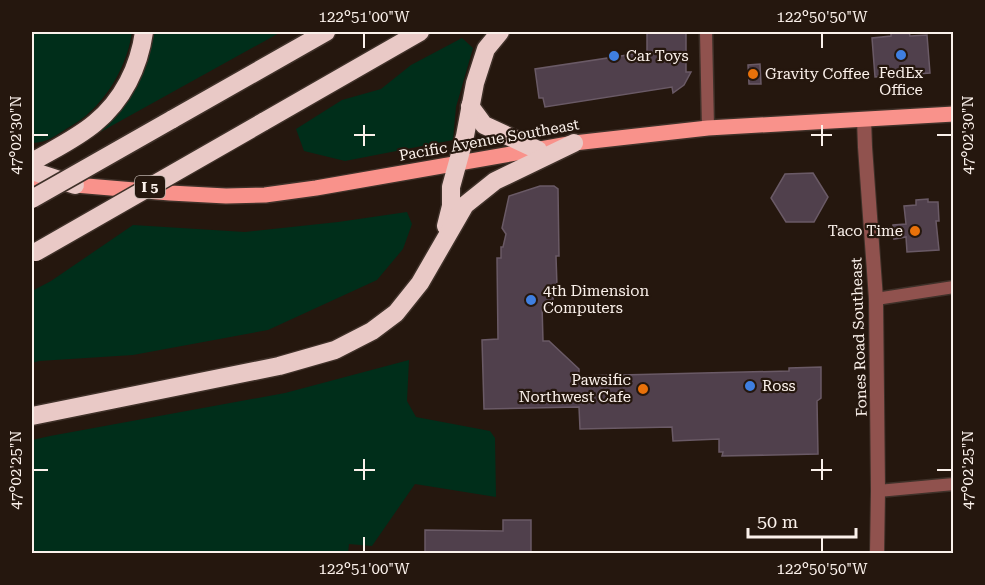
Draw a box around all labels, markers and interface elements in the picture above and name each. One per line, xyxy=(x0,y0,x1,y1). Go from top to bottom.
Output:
text: 122°51'00"W xyxy=(319,8,410,26)
text: 122°50'50"W xyxy=(777,8,868,26)
place label: Car Toys xyxy=(626,47,689,65)
marker: FedEx Office xyxy=(894,48,908,62)
marker: Car Toys xyxy=(607,49,621,63)
place label: FedEx Office xyxy=(879,64,924,99)
place label: Gravity Coffee xyxy=(765,65,870,83)
marker: Gravity Coffee xyxy=(746,67,760,81)
text: 47°02'30"N xyxy=(7,95,25,175)
text: 47°02'30"N xyxy=(959,95,977,175)
street label: Pacific Avenue Southeast xyxy=(397,115,581,165)
road number: I 5 xyxy=(135,176,165,198)
place label: Taco Time xyxy=(828,222,903,240)
marker: Taco Time xyxy=(908,224,922,238)
street label: Fones Road Southeast xyxy=(847,257,871,417)
place label: 4th Dimension Computers xyxy=(543,282,650,317)
marker: 4th Dimension Computers xyxy=(524,293,538,307)
place label: Pawsific Northwest Cafe xyxy=(519,371,631,406)
place label: Ross xyxy=(762,377,796,395)
marker: Ross xyxy=(743,379,757,393)
marker: Pawsific Northwest Cafe xyxy=(636,382,650,396)
text: 47°02'25"N xyxy=(7,430,25,510)
text: 47°02'25"N xyxy=(959,430,977,510)
scale bar xyxy=(748,501,856,539)
text: 50 m xyxy=(757,511,798,532)
text: 122°51'00"W xyxy=(319,560,410,578)
text: 122°50'50"W xyxy=(777,560,868,578)

